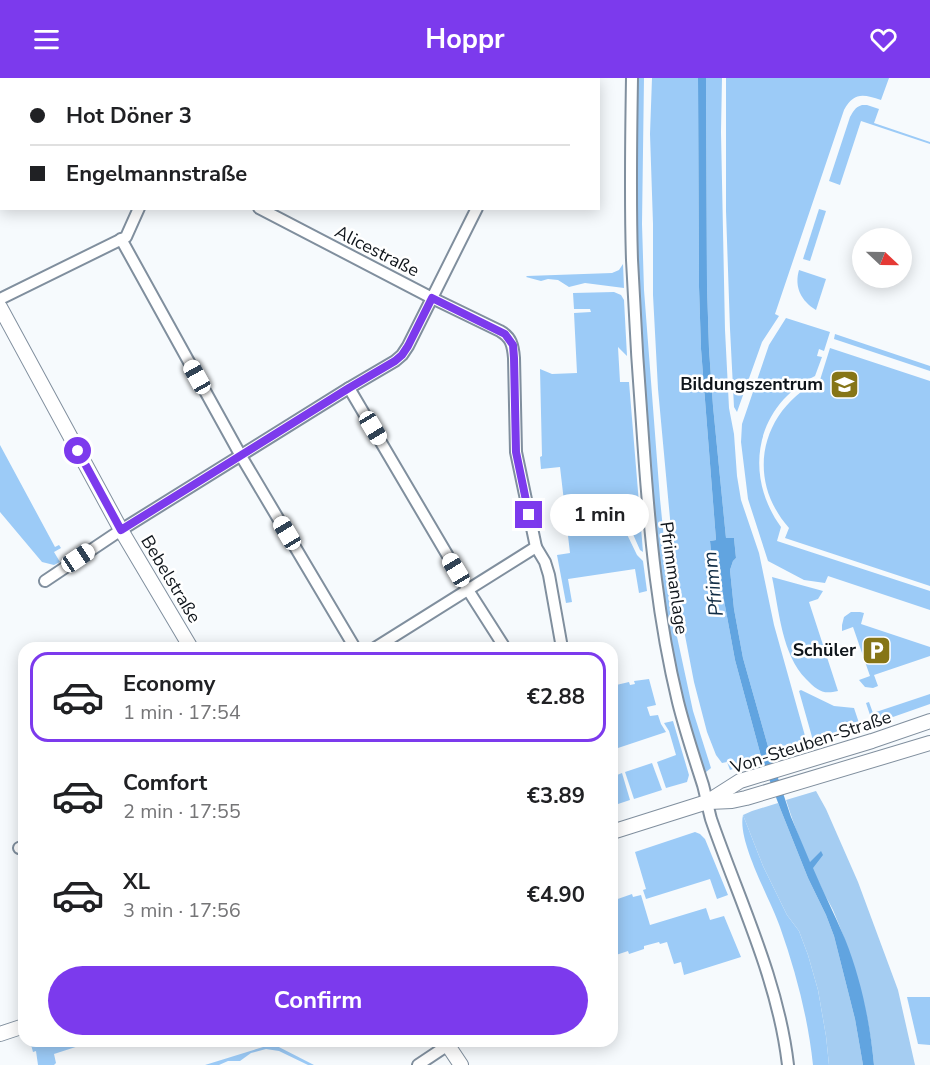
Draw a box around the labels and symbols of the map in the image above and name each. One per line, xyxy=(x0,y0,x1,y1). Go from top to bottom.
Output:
street label: Alicestraße xyxy=(331,219,423,283)
north arrow xyxy=(852,228,912,288)
car xyxy=(180,357,214,397)
school or university icon: Bildungszentrum xyxy=(828,368,860,400)
place label: Bildungszentrum xyxy=(680,372,823,396)
car xyxy=(356,408,390,448)
route start xyxy=(64,437,91,464)
callout: 1 min xyxy=(550,494,649,536)
route end xyxy=(515,501,542,528)
car xyxy=(270,513,304,553)
street label: Pfrimmanlage xyxy=(654,520,694,636)
street label: Bebelstraße xyxy=(135,531,207,627)
car xyxy=(58,540,98,576)
car xyxy=(439,550,473,590)
water label: Pfrimm xyxy=(696,550,730,618)
parking icon: Schüler xyxy=(861,634,893,666)
place label: Schüler xyxy=(793,638,856,662)
street label: Von-Steuben-Straße xyxy=(727,705,894,780)

